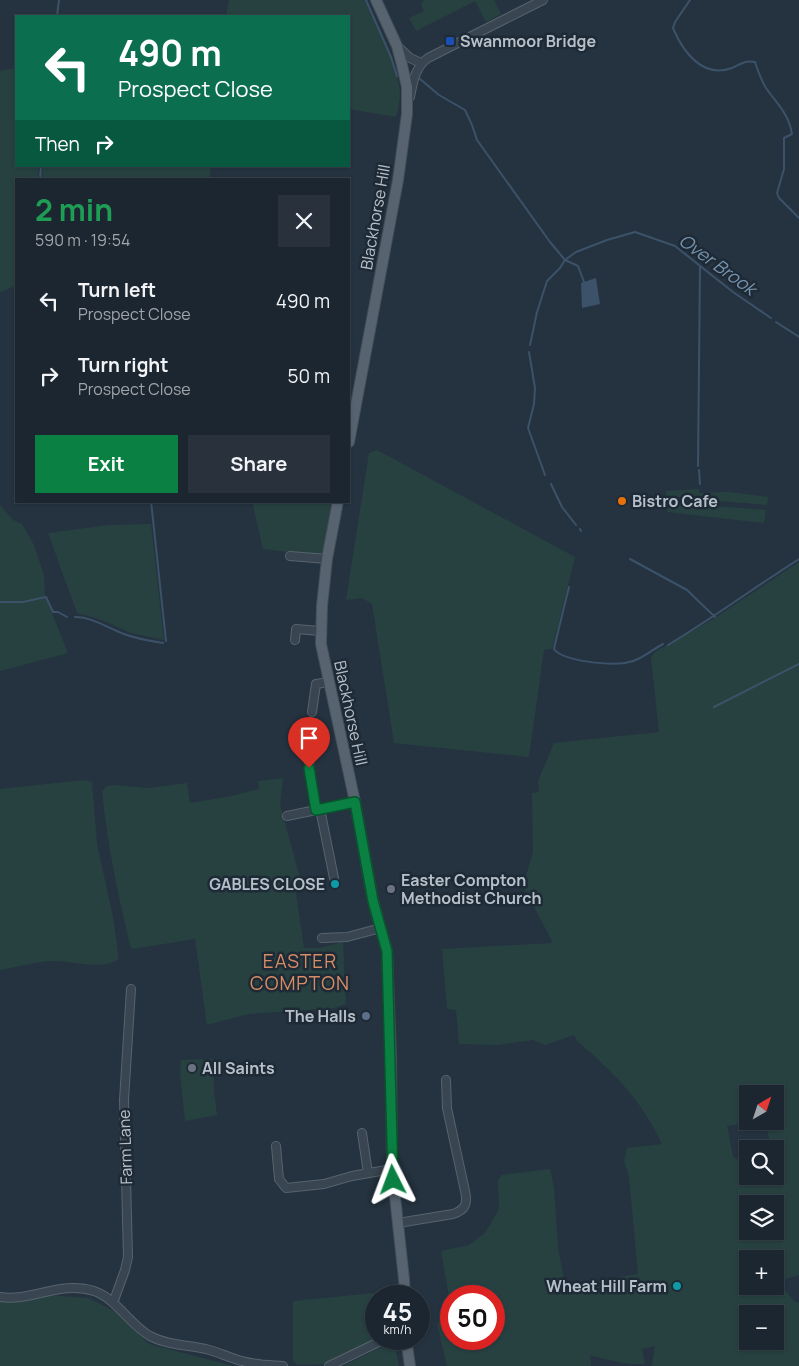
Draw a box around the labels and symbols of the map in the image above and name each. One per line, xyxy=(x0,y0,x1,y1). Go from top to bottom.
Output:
place label: Swanmoor Bridge xyxy=(460,30,596,52)
marker: Swanmoor Bridge xyxy=(444,35,456,47)
street label: Blackhorse Hill xyxy=(355,163,395,271)
water label: Over Brook xyxy=(675,228,764,302)
place label: Bistro Cafe xyxy=(632,490,718,512)
marker: Bistro Cafe xyxy=(616,495,628,507)
street label: Blackhorse Hill xyxy=(329,658,373,768)
pin xyxy=(288,717,330,768)
place label: Easter Compton Methodist Church xyxy=(401,869,542,909)
place label: GABLES CLOSE xyxy=(209,873,325,895)
marker: GABLES CLOSE xyxy=(329,878,341,890)
marker: Easter Compton Methodist Church xyxy=(385,883,397,895)
district label: EASTER COMPTON xyxy=(250,948,350,996)
place label: The Halls xyxy=(285,1005,356,1027)
marker: The Halls xyxy=(360,1010,372,1022)
place label: All Saints xyxy=(202,1057,275,1079)
marker: All Saints xyxy=(186,1062,198,1074)
north arrow xyxy=(739,1085,784,1130)
street label: Farm Lane xyxy=(113,1109,137,1185)
position arrow xyxy=(366,1153,418,1205)
place label: Wheat Hill Farm xyxy=(546,1275,667,1297)
marker: Wheat Hill Farm xyxy=(671,1280,683,1292)
speed limit sign: 50 xyxy=(440,1285,505,1350)

